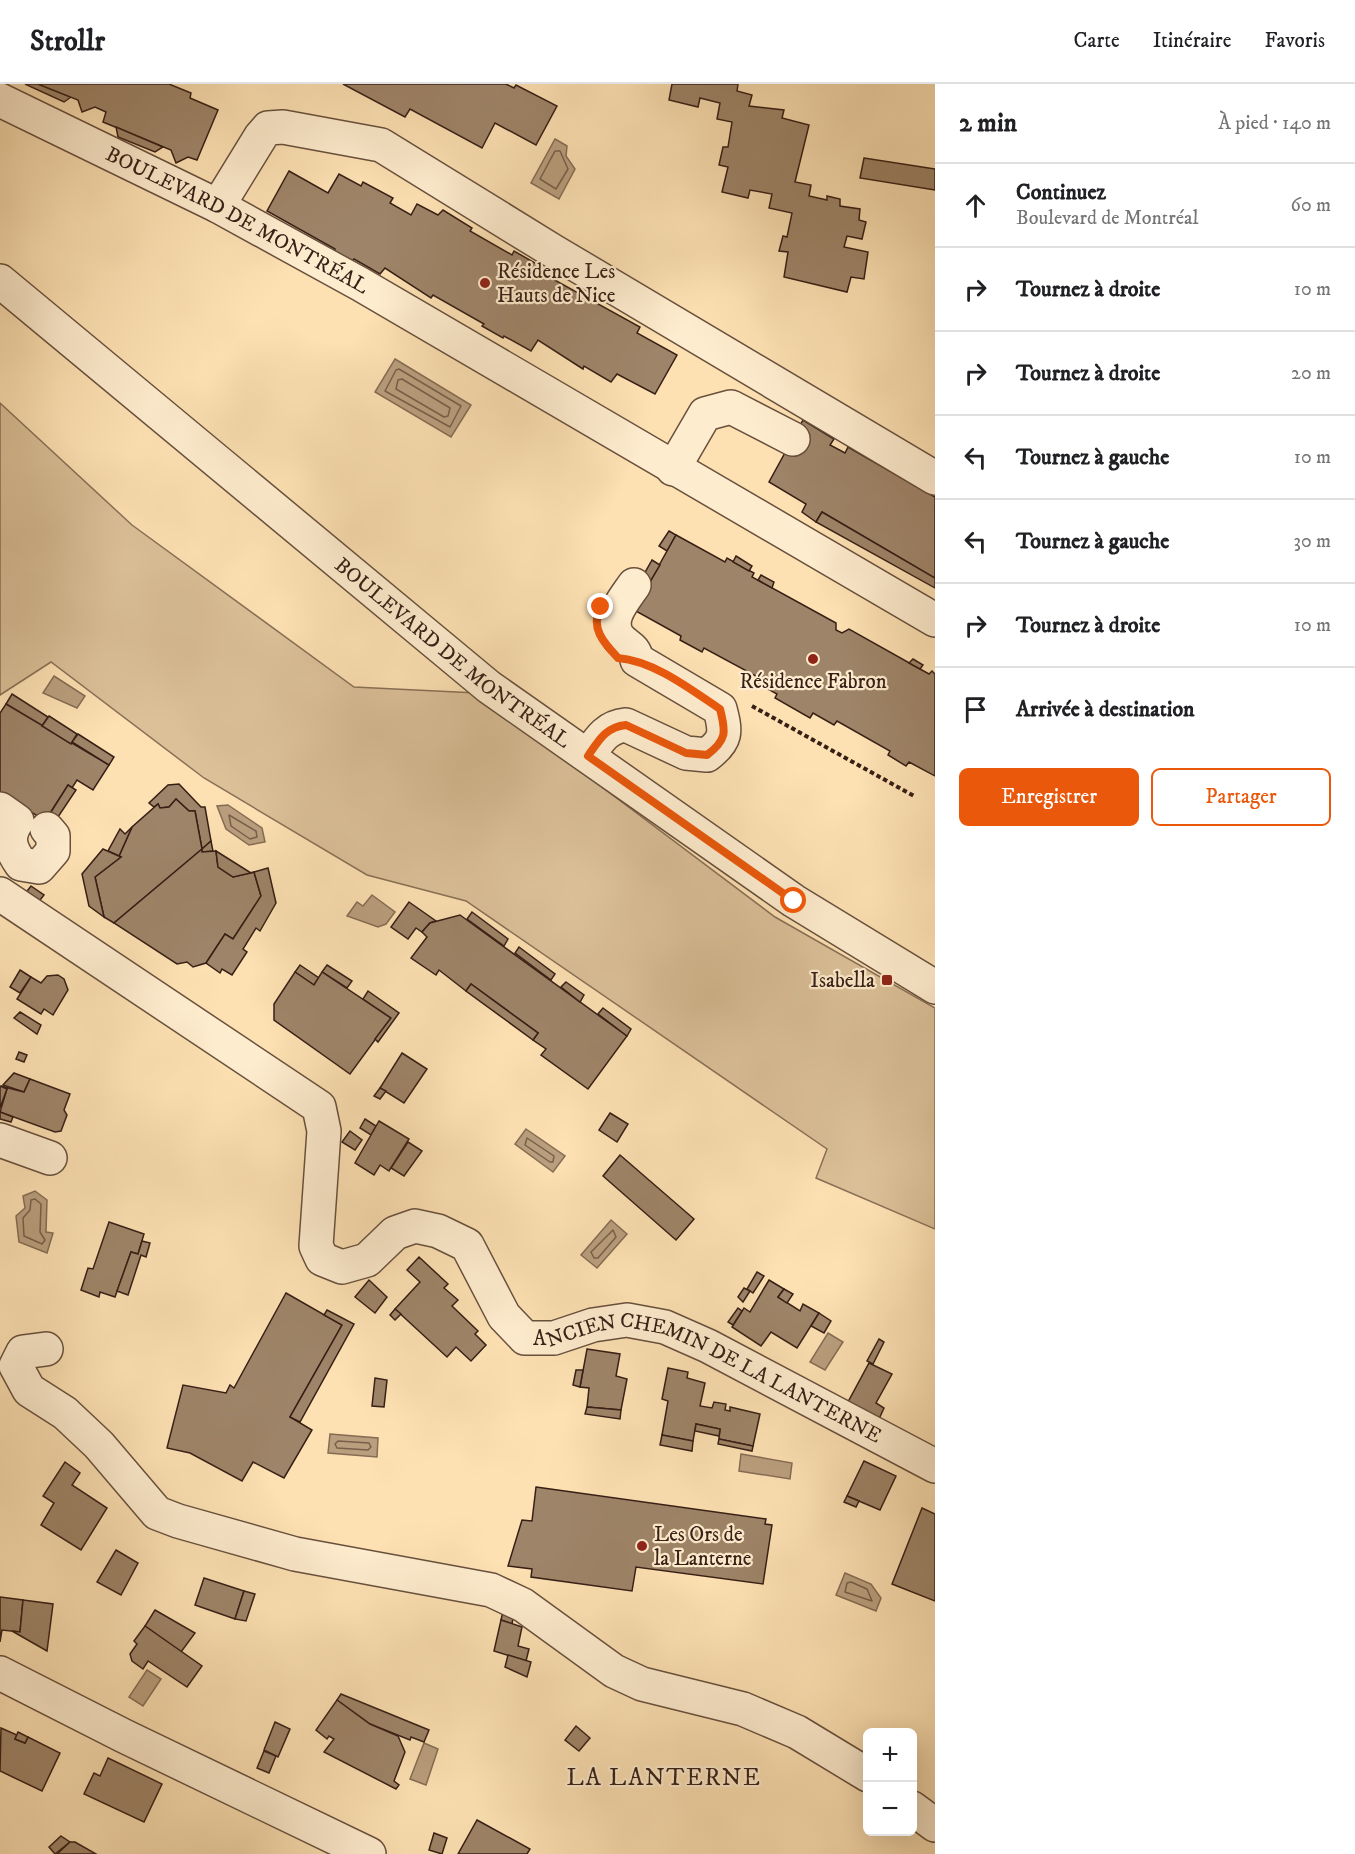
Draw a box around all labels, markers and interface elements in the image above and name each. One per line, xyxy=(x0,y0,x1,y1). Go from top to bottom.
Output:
text: Strollr xyxy=(30,24,105,59)
text: Carte xyxy=(1074,28,1120,54)
text: Itinéraire xyxy=(1153,28,1231,54)
text: Favoris xyxy=(1264,28,1325,54)
text: 2 min xyxy=(959,107,1017,140)
text: À pied · 140 m xyxy=(1218,111,1331,136)
street label: BOULEVARD DE MONTRÉAL xyxy=(101,141,373,300)
text: Continuez xyxy=(1016,179,1106,206)
icon: ahead xyxy=(959,189,992,222)
text: 60 m xyxy=(1291,193,1331,218)
text: Boulevard de Montréal xyxy=(1016,206,1198,231)
place label: Résidence Les Hauts de Nice xyxy=(497,259,616,309)
icon: right xyxy=(959,273,992,306)
marker: Résidence Les Hauts de Nice xyxy=(478,276,492,290)
text: Tournez à droite xyxy=(1016,276,1160,303)
text: 10 m xyxy=(1294,277,1331,302)
icon: right xyxy=(959,357,992,390)
text: Tournez à droite xyxy=(1016,360,1160,387)
text: 20 m xyxy=(1291,361,1331,386)
icon: left xyxy=(959,441,992,474)
text: Tournez à gauche xyxy=(1016,444,1169,471)
text: 10 m xyxy=(1294,445,1331,470)
icon: left xyxy=(959,525,992,558)
text: Tournez à gauche xyxy=(1016,528,1169,555)
text: 30 m xyxy=(1293,529,1331,554)
street label: BOULEVARD DE MONTRÉAL xyxy=(329,552,575,754)
route end xyxy=(587,593,613,619)
icon: right xyxy=(959,609,992,642)
text: Tournez à droite xyxy=(1016,612,1160,639)
text: 10 m xyxy=(1294,613,1331,638)
marker: Résidence Fabron xyxy=(806,652,820,666)
place label: Résidence Fabron xyxy=(739,669,887,695)
icon: arrive xyxy=(959,693,992,726)
text: Arrivée à destination xyxy=(1016,696,1195,723)
button: Enregistrer xyxy=(959,768,1139,826)
button: Partager xyxy=(1151,768,1331,826)
route start xyxy=(780,887,806,913)
place label: Isabella xyxy=(810,968,875,994)
marker: Isabella xyxy=(880,973,894,987)
street label: ANCIEN CHEMIN DE LA LANTERNE xyxy=(533,1307,886,1450)
place label: Les Ors de la Lanterne xyxy=(654,1522,752,1572)
marker: Les Ors de la Lanterne xyxy=(635,1539,649,1553)
map controls xyxy=(863,1728,917,1836)
button: + xyxy=(863,1728,917,1782)
district label: LA LANTERNE xyxy=(566,1763,762,1793)
button: − xyxy=(863,1782,917,1836)

